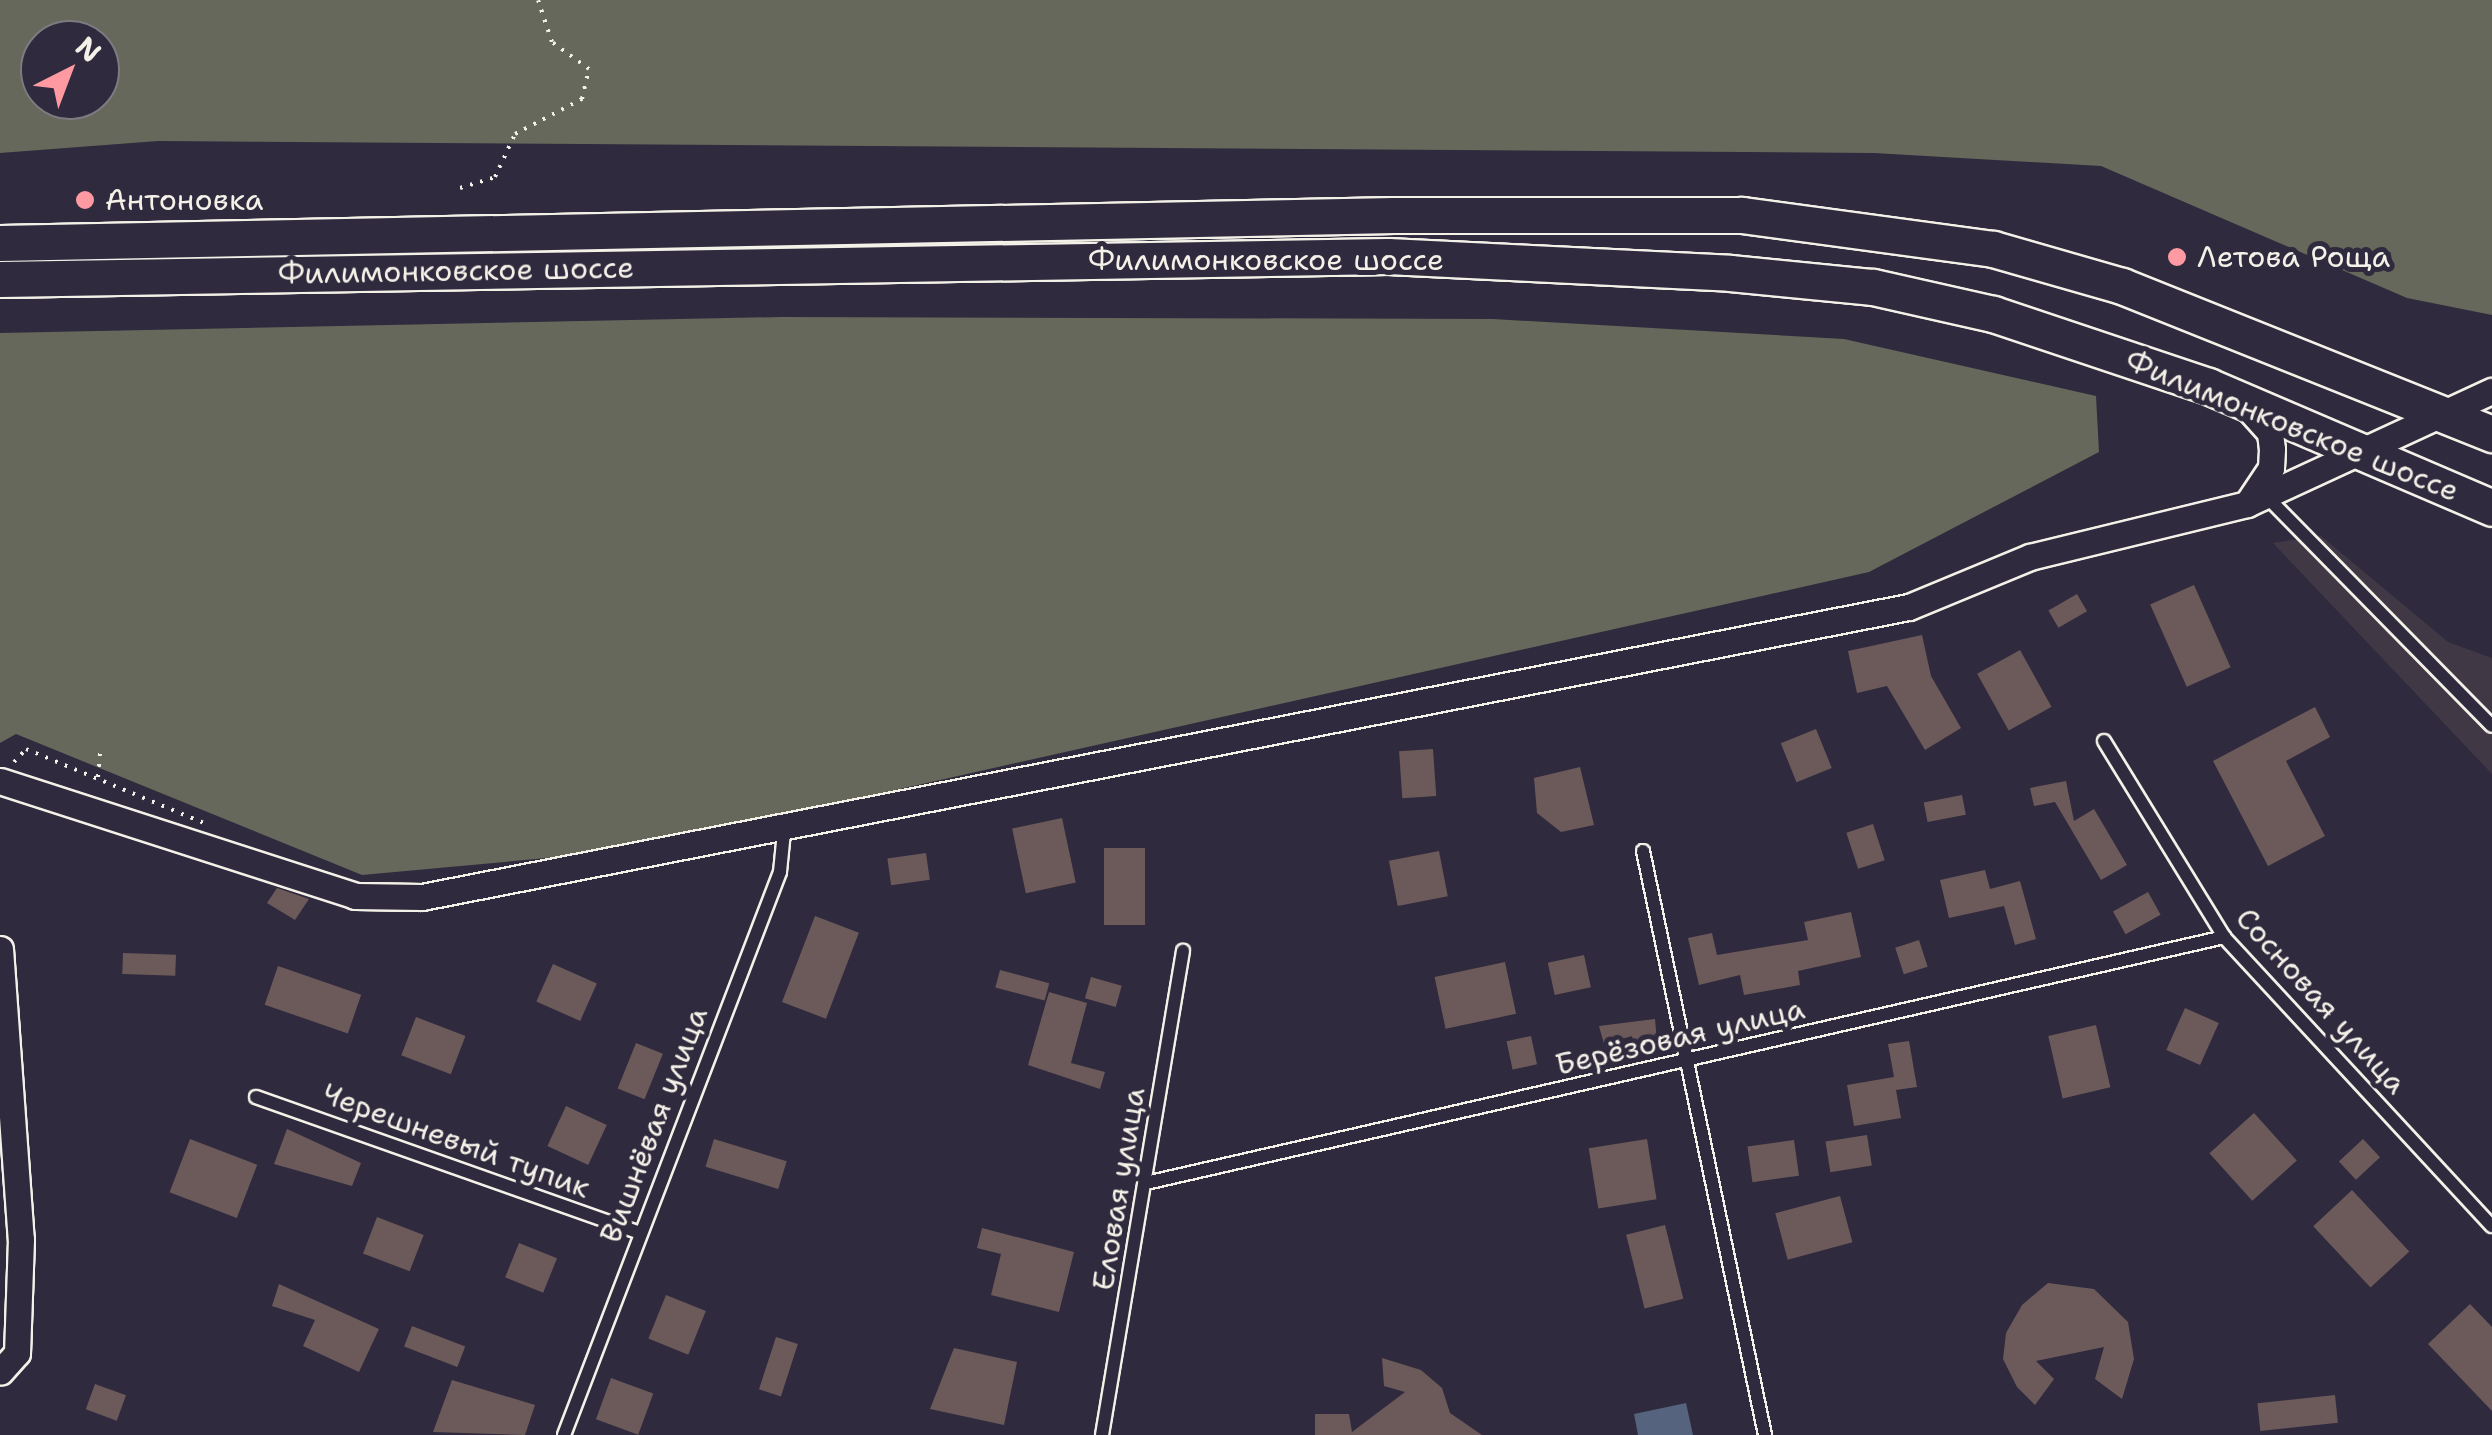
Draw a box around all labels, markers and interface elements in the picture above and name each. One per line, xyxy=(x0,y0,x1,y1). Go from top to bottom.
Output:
north arrow xyxy=(20,20,120,120)
text: N xyxy=(68,28,110,71)
place label: Антоновка xyxy=(105,182,263,218)
marker: Антоновка xyxy=(74,189,96,211)
place label: Летова Роща xyxy=(2197,239,2390,275)
street label: Филимонковское шоссе xyxy=(1088,242,1444,278)
marker: Летова Роща xyxy=(2166,246,2188,268)
street label: Филимонковское шоссе xyxy=(278,250,634,292)
street label: Филимонковское шоссе xyxy=(2120,343,2464,509)
street label: Сосновая улица xyxy=(2228,901,2414,1101)
street label: Берёзовая улица xyxy=(1552,991,1808,1083)
street label: Вишнёвая улица xyxy=(592,1002,716,1248)
street label: Черешневый тупик xyxy=(317,1076,595,1206)
street label: Еловая улица xyxy=(1085,1085,1153,1293)

